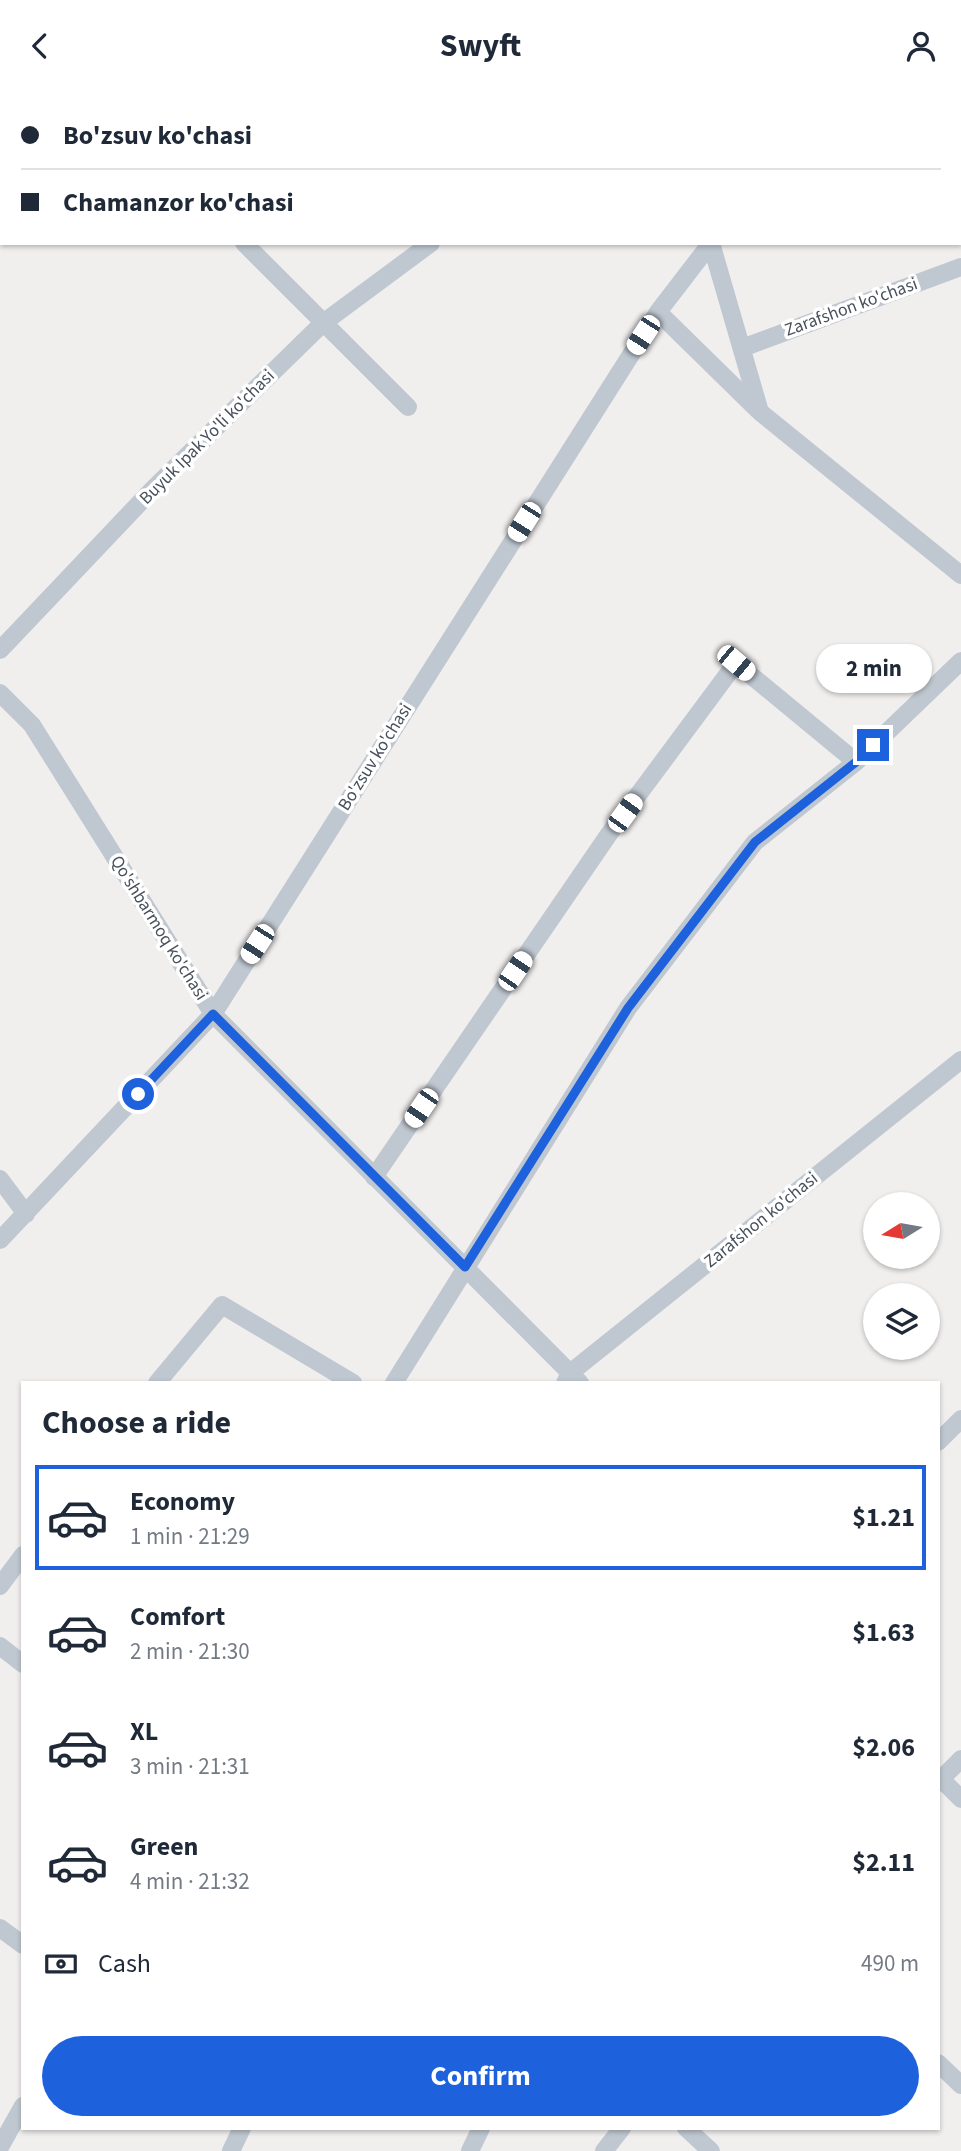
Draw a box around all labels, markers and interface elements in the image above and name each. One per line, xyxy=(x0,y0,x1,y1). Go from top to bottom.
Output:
text: Swyft xyxy=(440,23,521,69)
icon: back xyxy=(21,27,59,65)
icon: person xyxy=(902,27,940,65)
text: Bo'zsuv ko'chasi xyxy=(63,117,252,154)
text: Chamanzor ko'chasi xyxy=(63,184,294,221)
street label: Zarafshon ko'chasi xyxy=(781,271,921,343)
car xyxy=(623,312,664,358)
street label: Buyuk Ipak Yo'li ko'chasi xyxy=(134,364,280,510)
car xyxy=(504,499,545,545)
car xyxy=(714,641,759,685)
callout: 2 min xyxy=(815,643,931,693)
text: 2 min xyxy=(846,652,902,685)
street label: Bo'zsuv ko'chasi xyxy=(332,699,418,815)
route end xyxy=(857,729,889,761)
car xyxy=(605,790,646,836)
street label: Qo'shbarmoq ko'chasi xyxy=(104,851,214,1005)
car xyxy=(237,921,278,967)
car xyxy=(495,948,536,994)
route start xyxy=(122,1078,154,1110)
car xyxy=(401,1085,442,1131)
street label: Zarafshon ko'chasi xyxy=(699,1166,823,1274)
north arrow xyxy=(863,1192,940,1269)
map controls xyxy=(863,1192,940,1360)
button: layers xyxy=(863,1283,940,1360)
text: Choose a ride xyxy=(42,1400,231,1446)
text: Economy xyxy=(130,1483,235,1520)
icon: car xyxy=(46,1486,109,1549)
text: $1.21 xyxy=(852,1499,915,1536)
text: 1 min · 21:29 xyxy=(130,1520,250,1553)
text: Comfort xyxy=(130,1598,225,1635)
icon: car xyxy=(46,1601,109,1664)
text: $1.63 xyxy=(852,1614,915,1651)
text: 2 min · 21:30 xyxy=(130,1635,250,1668)
text: XL xyxy=(130,1713,158,1750)
icon: car xyxy=(46,1716,109,1779)
text: $2.06 xyxy=(852,1729,915,1766)
text: 3 min · 21:31 xyxy=(130,1750,250,1783)
text: Green xyxy=(130,1828,198,1865)
icon: car xyxy=(46,1831,109,1894)
text: $2.11 xyxy=(852,1844,915,1881)
text: 4 min · 21:32 xyxy=(130,1865,250,1898)
icon: cash xyxy=(42,1945,80,1983)
text: Cash xyxy=(98,1945,151,1982)
text: 490 m xyxy=(861,1947,919,1980)
button: Confirm xyxy=(42,2036,919,2116)

